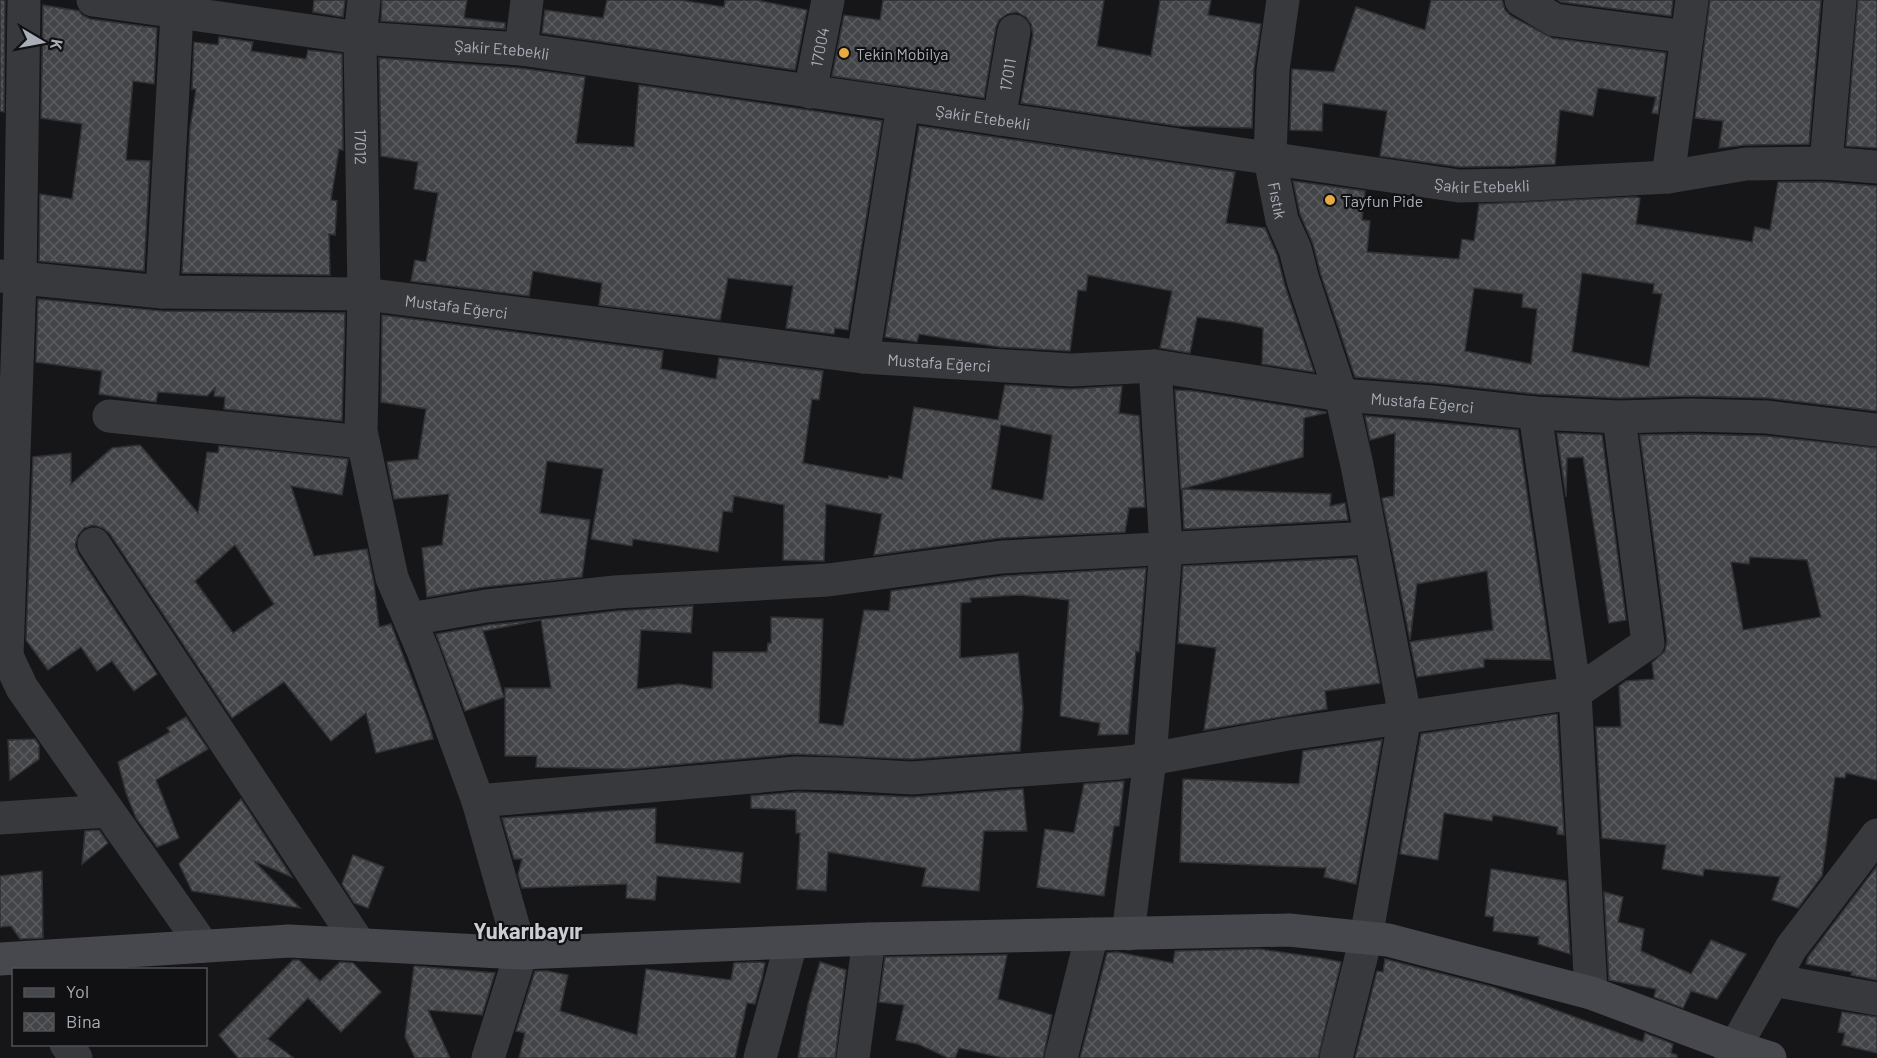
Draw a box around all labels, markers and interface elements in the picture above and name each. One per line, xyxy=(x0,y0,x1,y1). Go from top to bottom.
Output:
north arrow xyxy=(12,12,72,72)
street label: 17004 xyxy=(806,25,832,68)
street label: Şakir Etebekli xyxy=(454,35,551,63)
text: K xyxy=(47,38,67,51)
place label: Tekin Mobilya xyxy=(856,44,948,63)
marker: Tekin Mobilya xyxy=(837,46,851,60)
street label: 17011 xyxy=(994,57,1019,93)
street label: Şakir Etebekli xyxy=(934,100,1032,133)
street label: 17012 xyxy=(352,129,371,165)
street label: Şakir Etebekli xyxy=(1433,173,1530,196)
street label: Fıstık xyxy=(1265,180,1291,221)
place label: Tayfun Pide xyxy=(1342,191,1423,210)
marker: Tayfun Pide xyxy=(1323,193,1337,207)
street label: Mustafa Eğerci xyxy=(404,290,509,322)
street label: Mustafa Eğerci xyxy=(887,349,991,374)
street label: Mustafa Eğerci xyxy=(1370,388,1475,416)
district label: Yukarıbayır xyxy=(473,917,583,943)
legend xyxy=(12,968,207,1046)
text: Yol xyxy=(66,980,89,1002)
text: Bina xyxy=(66,1010,101,1032)

